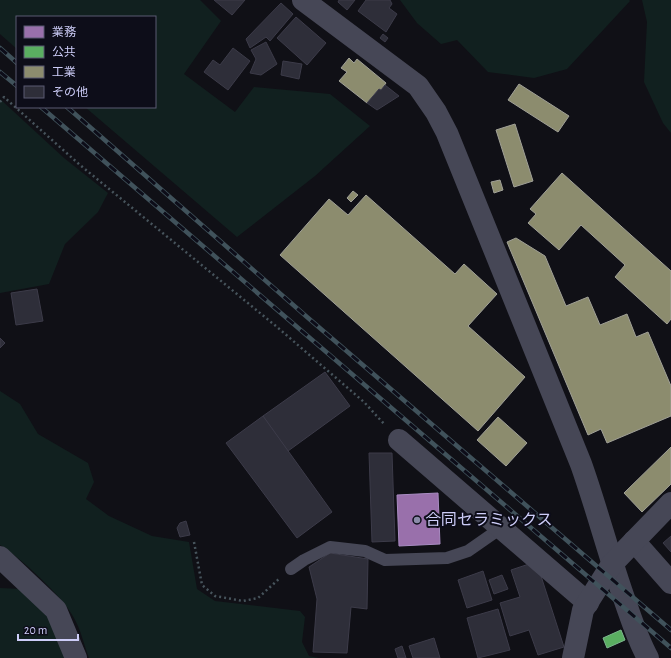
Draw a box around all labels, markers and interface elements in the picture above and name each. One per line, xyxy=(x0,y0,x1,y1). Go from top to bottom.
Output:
legend xyxy=(16,16,156,108)
text: 業務 xyxy=(52,25,76,38)
text: 公共 xyxy=(52,46,76,58)
text: 工業 xyxy=(52,66,76,78)
text: その他 xyxy=(52,86,88,98)
place label: 合同セラミックス xyxy=(425,512,553,528)
marker: 合同セラミックス xyxy=(412,515,422,525)
scale bar xyxy=(18,616,78,642)
text: 20 m xyxy=(24,624,47,636)

